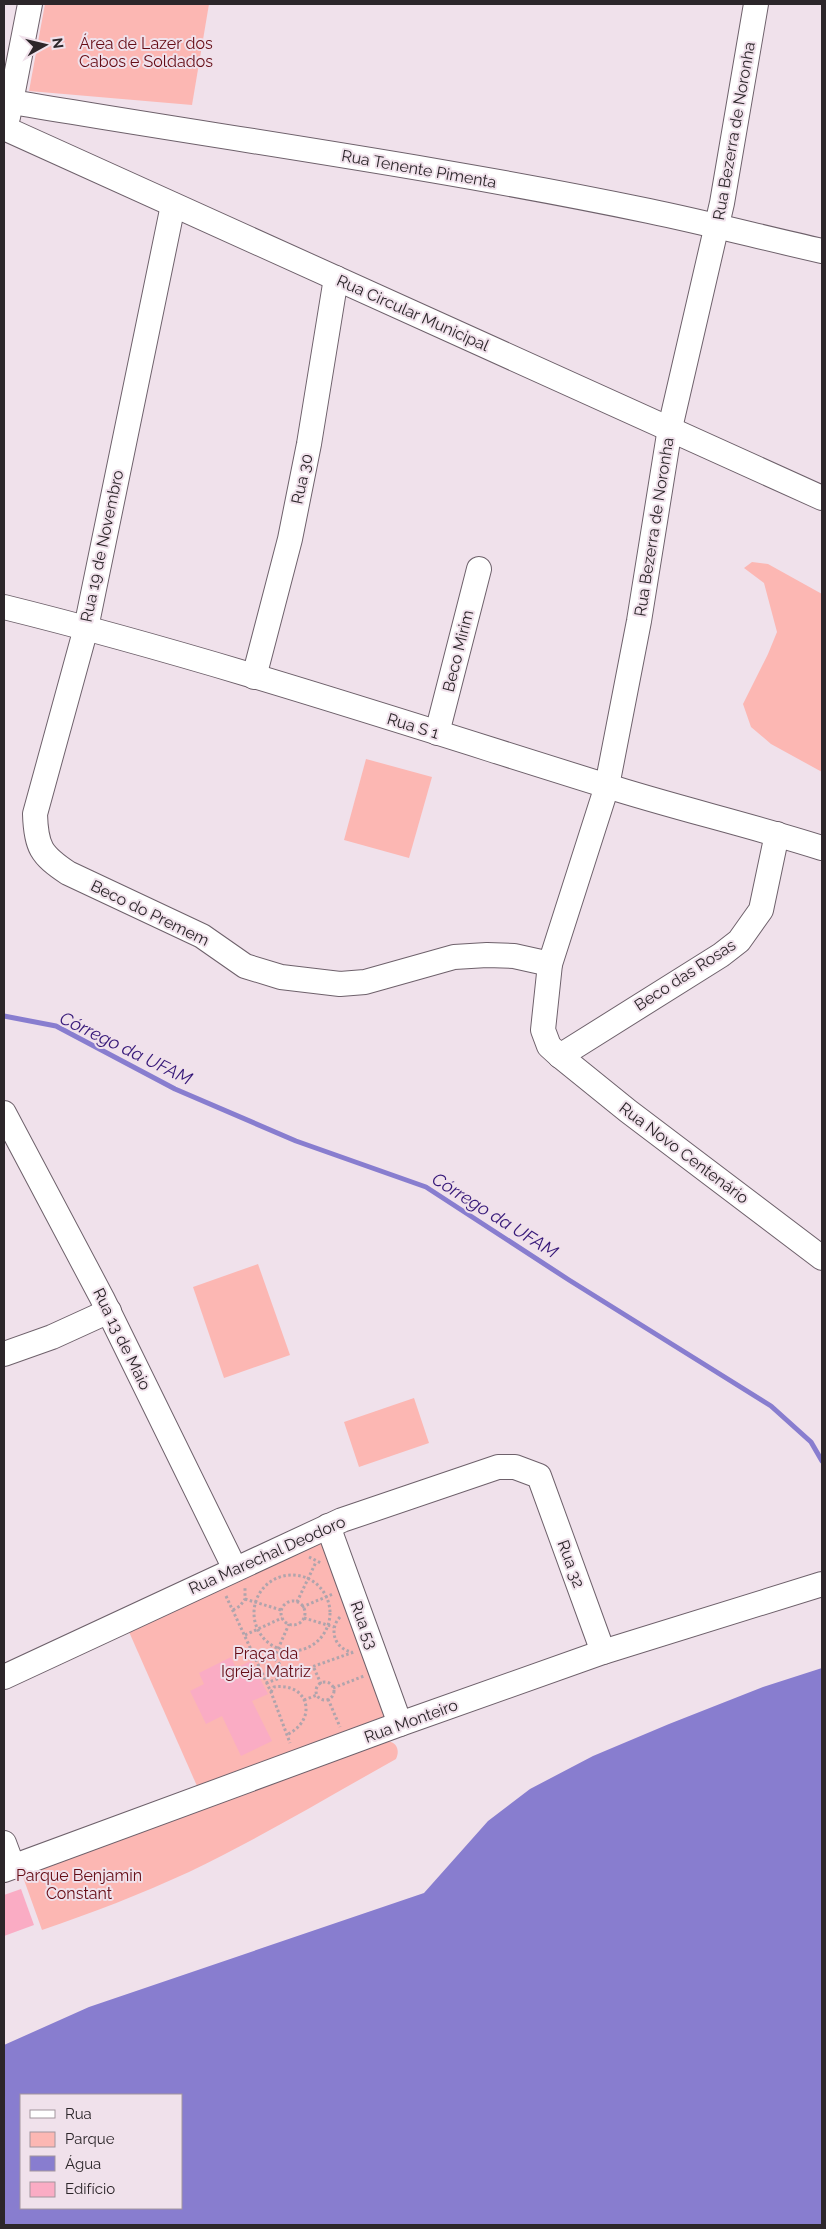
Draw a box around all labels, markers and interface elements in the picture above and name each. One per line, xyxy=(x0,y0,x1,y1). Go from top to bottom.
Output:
north arrow xyxy=(20,20,70,70)
park label: Área de Lazer dos Cabos e Soldados xyxy=(79,33,213,71)
text: N xyxy=(49,37,67,50)
street label: Rua Bezerra de Noronha xyxy=(709,40,759,222)
street label: Rua Tenente Pimenta xyxy=(340,146,498,192)
street label: Rua Circular Municipal xyxy=(334,271,493,355)
street label: Rua Bezerra de Noronha xyxy=(630,436,678,618)
street label: Rua 30 xyxy=(287,452,317,506)
street label: Rua 19 de Novembro xyxy=(77,468,127,624)
street label: Beco Mirim xyxy=(439,608,477,694)
street label: Rua S 1 xyxy=(385,709,441,743)
street label: Beco do Premem xyxy=(88,876,212,950)
street label: Beco das Rosas xyxy=(631,935,739,1015)
water label: Córrego da UFAM xyxy=(57,1007,196,1089)
street label: Rua Novo Centenário xyxy=(616,1098,752,1208)
water label: Córrego da UFAM xyxy=(428,1168,562,1263)
street label: Rua 13 de Maio xyxy=(89,1285,155,1393)
street label: Rua Marechal Deodoro xyxy=(186,1512,348,1598)
street label: Rua 32 xyxy=(554,1537,588,1591)
street label: Rua 53 xyxy=(347,1598,381,1652)
park label: Praça da Igreja Matriz xyxy=(221,1644,311,1681)
street label: Rua Monteiro xyxy=(362,1695,460,1747)
park label: Parque Benjamin Constant xyxy=(16,1866,142,1903)
legend xyxy=(20,2094,182,2209)
text: Rua xyxy=(65,2105,92,2123)
text: Parque xyxy=(65,2130,115,2148)
text: Água xyxy=(65,2155,101,2173)
text: Edifício xyxy=(65,2180,115,2198)

